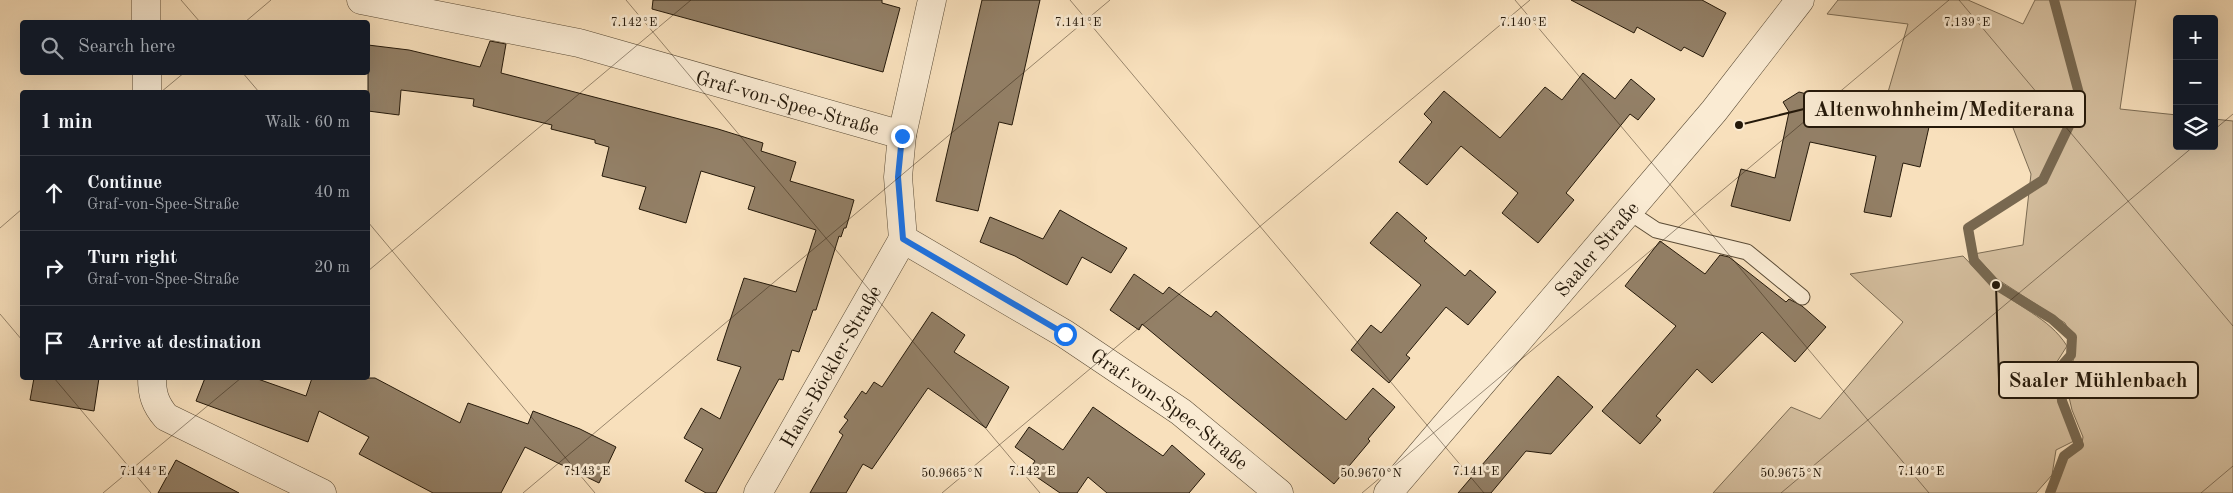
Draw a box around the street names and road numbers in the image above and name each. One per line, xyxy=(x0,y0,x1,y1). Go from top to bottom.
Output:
street label: Graf-von-Spee-Straße xyxy=(693,69,881,140)
street label: Saaler Straße xyxy=(1552,199,1644,301)
street label: Hans-Böckler-Straße xyxy=(778,283,886,452)
street label: Graf-von-Spee-Straße xyxy=(1086,346,1251,475)

